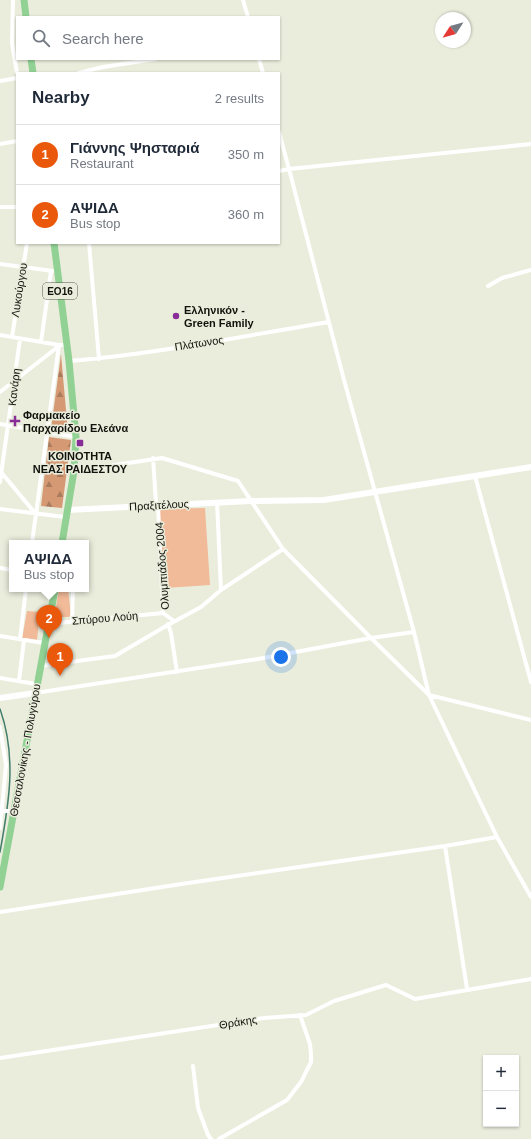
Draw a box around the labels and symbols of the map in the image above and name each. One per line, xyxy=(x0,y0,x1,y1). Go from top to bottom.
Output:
north arrow xyxy=(435,12,471,48)
street label: Λυκούργου xyxy=(9,262,29,318)
road number: ΕΟ16 xyxy=(43,283,77,299)
place label: Ελληνικόν - Green Family xyxy=(184,304,255,329)
marker: Ελληνικόν - Green Family xyxy=(171,311,181,321)
street label: Πλάτωνος xyxy=(174,333,224,353)
street label: Κανάρη xyxy=(6,368,22,406)
place label: Φαρμακείο Παρχαρίδου Ελεάνα xyxy=(23,409,128,434)
marker: Φαρμακείο Παρχαρίδου Ελεάνα xyxy=(10,416,20,426)
marker: ΚΟΙΝΟΤΗΤΑ ΝΕΑΣ ΡΑΙΔΕΣΤΟΥ xyxy=(75,438,85,448)
place label: ΚΟΙΝΟΤΗΤΑ ΝΕΑΣ ΡΑΙΔΕΣΤΟΥ xyxy=(33,450,128,475)
street label: Πραξιτέλους xyxy=(129,497,189,513)
street label: Ολυμπιάδος 2004 xyxy=(153,522,171,610)
pin: 2 xyxy=(36,605,62,638)
street label: Σπύρου Λούη xyxy=(71,609,139,627)
pin: 1 xyxy=(47,643,73,676)
your location xyxy=(271,647,291,667)
street label: Θεσσαλονίκης - Πολυγύρου xyxy=(7,683,43,817)
street label: Θράκης xyxy=(218,1013,258,1031)

